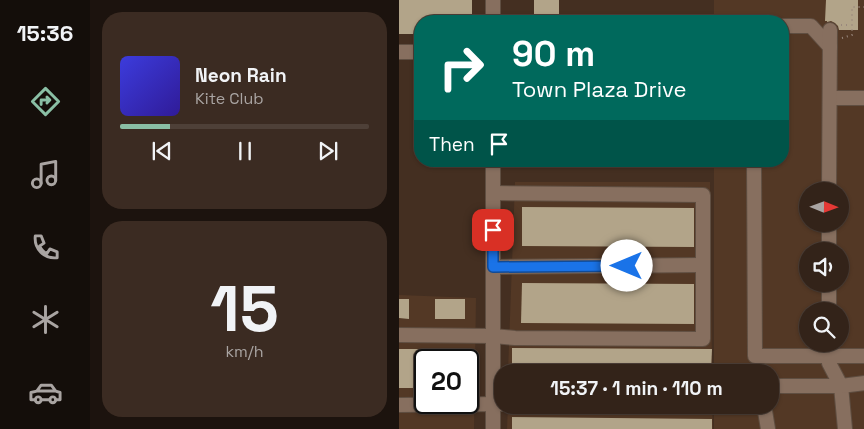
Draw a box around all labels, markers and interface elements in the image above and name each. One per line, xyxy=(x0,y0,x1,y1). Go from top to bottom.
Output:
text: 15:36 xyxy=(17,19,73,47)
text: 90 m xyxy=(512,32,595,76)
icon: right xyxy=(429,35,494,100)
text: Neon Rain xyxy=(195,63,287,88)
text: Town Plaza Drive xyxy=(512,75,687,103)
icon: directions xyxy=(28,84,63,119)
text: Kite Club xyxy=(195,88,264,109)
icon: arrive xyxy=(485,130,513,158)
text: Then xyxy=(429,132,475,157)
icon: previous xyxy=(148,137,176,165)
icon: pause xyxy=(231,137,259,165)
icon: next xyxy=(314,137,342,165)
icon: music xyxy=(28,157,63,192)
north arrow xyxy=(799,182,849,232)
map controls xyxy=(799,182,849,352)
pin xyxy=(472,209,514,251)
icon: arrive xyxy=(479,216,507,244)
icon: phone xyxy=(28,230,63,265)
position arrow xyxy=(600,239,652,291)
button: sound xyxy=(799,242,849,292)
text: 15 xyxy=(210,267,279,350)
icon: climate xyxy=(28,302,63,337)
button: search xyxy=(799,302,849,352)
text: km/h xyxy=(225,341,264,362)
speed limit sign: 20 xyxy=(414,349,479,414)
icon: car xyxy=(28,375,63,410)
text: 15:37 · 1 min · 110 m xyxy=(550,376,723,401)

